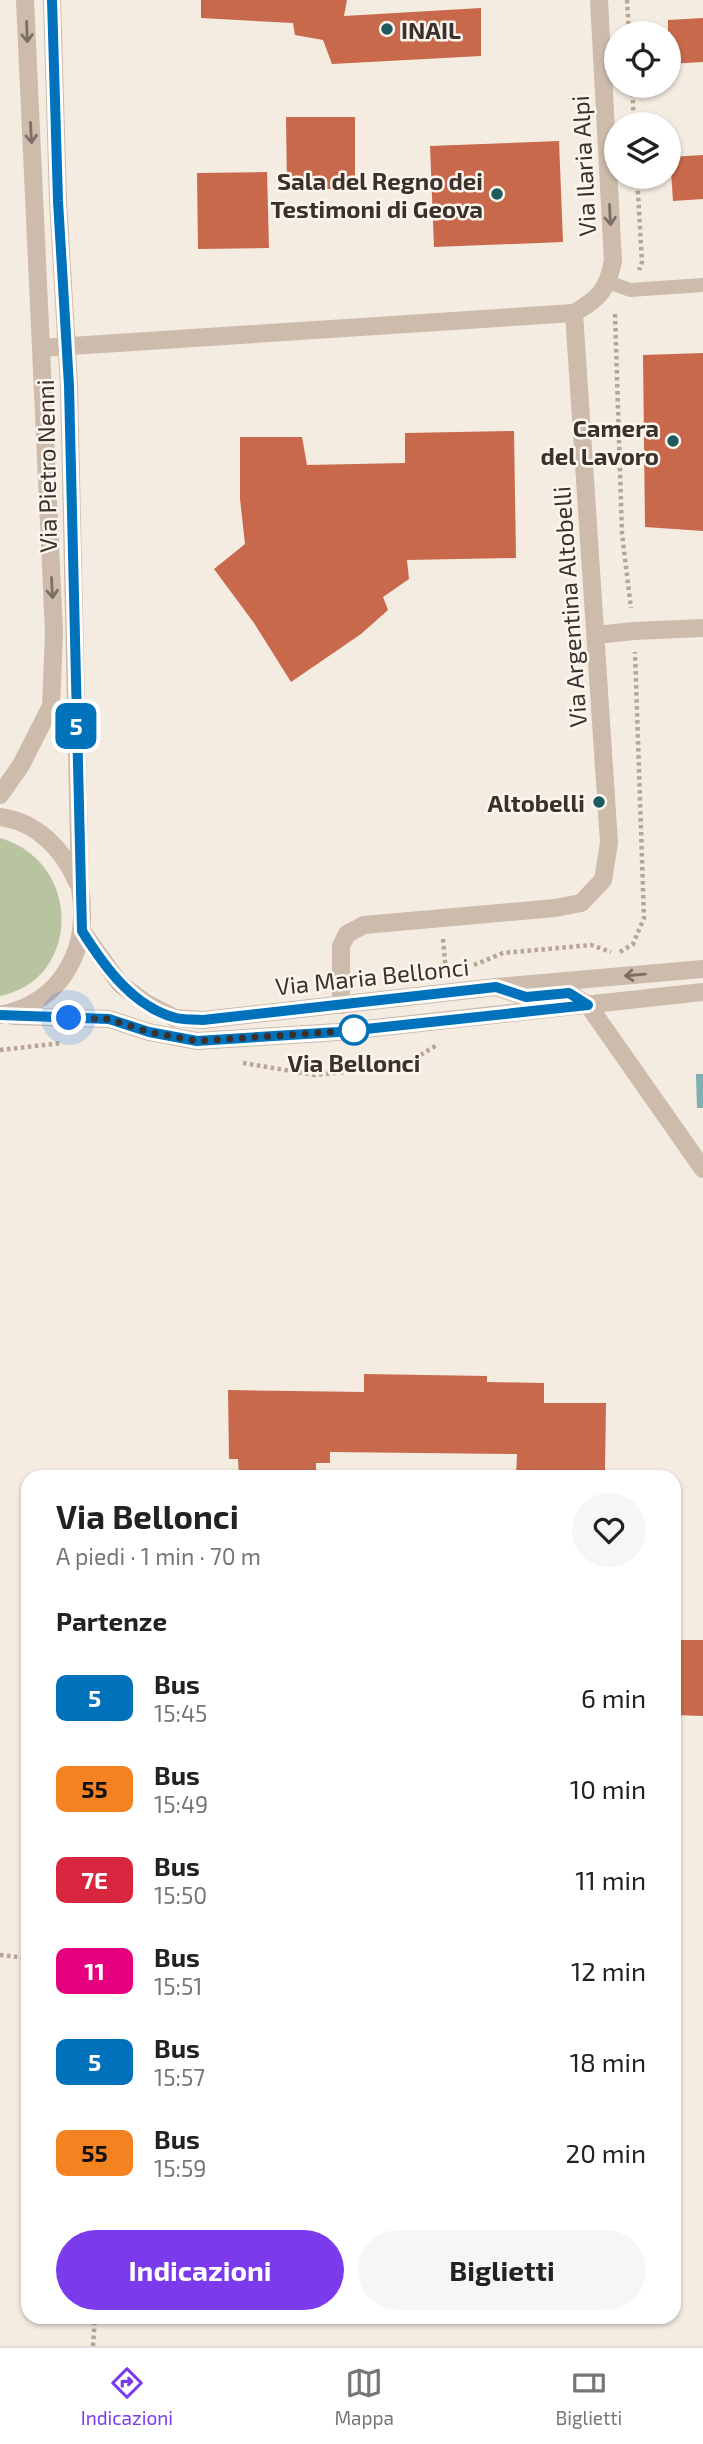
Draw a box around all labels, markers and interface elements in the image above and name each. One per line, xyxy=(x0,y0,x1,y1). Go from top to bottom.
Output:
place label: INAIL xyxy=(401,15,461,44)
one-way arrow xyxy=(20,21,33,44)
marker: INAIL xyxy=(379,21,395,37)
map controls xyxy=(604,21,681,189)
button: locate xyxy=(604,21,681,98)
street label: Via Ilaria Alpi xyxy=(565,95,601,237)
button: layers xyxy=(604,112,681,189)
one-way arrow xyxy=(25,121,38,144)
place label: Sala del Regno dei Testimoni di Geova xyxy=(270,166,483,223)
marker: Sala del Regno dei Testimoni di Geova xyxy=(489,186,505,202)
one-way arrow xyxy=(604,203,617,226)
street label: Via Pietro Nenni xyxy=(30,379,62,553)
place label: Camera del Lavoro xyxy=(540,413,659,470)
marker: Camera del Lavoro xyxy=(665,433,681,449)
street label: Via Argentina Altobelli xyxy=(546,486,592,728)
one-way arrow xyxy=(46,576,59,599)
line badge: 5 xyxy=(53,703,99,749)
text: 5 xyxy=(69,711,83,740)
place label: Altobelli xyxy=(488,788,585,817)
marker: Altobelli xyxy=(591,794,607,810)
street label: Via Maria Bellonci xyxy=(274,951,470,1001)
one-way arrow xyxy=(624,969,647,982)
your location xyxy=(51,1000,86,1035)
marker: Via Bellonci xyxy=(339,1015,369,1045)
place label: Via Bellonci xyxy=(288,1048,420,1077)
button: heart xyxy=(572,1493,646,1567)
text: Via Bellonci xyxy=(56,1496,239,1536)
text: A piedi · 1 min · 70 m xyxy=(56,1542,261,1570)
text: Partenze xyxy=(56,1605,167,1636)
text: Bus xyxy=(154,1668,200,1699)
text: 6 min xyxy=(581,1682,646,1713)
text: 5 xyxy=(88,1683,101,1712)
text: 15:45 xyxy=(154,1699,207,1727)
text: Bus xyxy=(154,1759,200,1790)
text: 10 min xyxy=(570,1773,646,1804)
text: 55 xyxy=(81,1774,108,1803)
text: 15:49 xyxy=(154,1790,208,1818)
text: Bus xyxy=(154,1850,200,1881)
text: 11 min xyxy=(575,1864,646,1895)
text: 7E xyxy=(81,1865,108,1894)
text: 15:50 xyxy=(154,1881,207,1909)
text: Bus xyxy=(154,1941,200,1972)
text: 12 min xyxy=(571,1955,646,1986)
text: 11 xyxy=(84,1956,105,1985)
text: 15:51 xyxy=(154,1972,202,2000)
text: Bus xyxy=(154,2032,200,2063)
text: 18 min xyxy=(570,2046,646,2077)
text: 5 xyxy=(88,2047,101,2076)
text: 15:57 xyxy=(154,2063,205,2091)
text: Bus xyxy=(154,2123,200,2154)
text: 20 min xyxy=(566,2137,646,2168)
text: 55 xyxy=(81,2138,108,2167)
text: 15:59 xyxy=(154,2154,206,2182)
button: Indicazioni xyxy=(56,2230,344,2310)
button: Biglietti xyxy=(358,2230,646,2310)
tab: Indicazioni xyxy=(81,2364,173,2429)
tab: Mappa xyxy=(334,2364,394,2429)
tab: Biglietti xyxy=(555,2364,622,2429)

